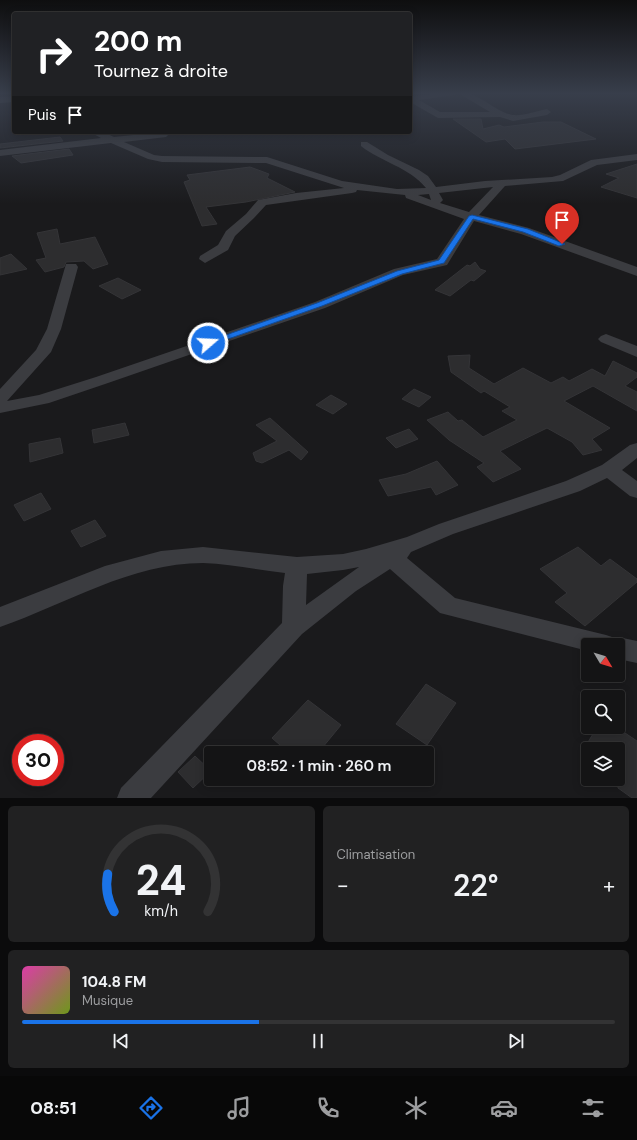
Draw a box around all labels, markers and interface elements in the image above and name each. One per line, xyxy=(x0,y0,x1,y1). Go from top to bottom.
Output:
text: 200 m xyxy=(94,23,182,60)
icon: right xyxy=(28,28,80,80)
text: Tournez à droite xyxy=(94,59,228,83)
icon: arrive xyxy=(64,104,86,126)
text: Puis xyxy=(28,105,56,125)
pin xyxy=(545,203,579,244)
icon: arrive xyxy=(551,209,573,231)
position arrow xyxy=(187,322,229,364)
north arrow xyxy=(581,638,625,682)
map controls xyxy=(581,638,625,786)
button: search xyxy=(581,690,625,734)
speed limit sign: 30 xyxy=(12,734,64,786)
button: layers xyxy=(581,742,625,786)
text: 08:52 · 1 min · 260 m xyxy=(247,756,391,776)
text: Climatisation xyxy=(337,846,415,863)
text: 24 xyxy=(136,854,187,908)
text: 22° xyxy=(453,866,498,905)
text: − xyxy=(337,871,349,900)
text: + xyxy=(603,871,615,900)
text: km/h xyxy=(144,902,178,920)
text: 104.8 FM xyxy=(82,972,146,992)
text: Musique xyxy=(82,992,133,1009)
icon: previous xyxy=(110,1030,132,1052)
icon: pause xyxy=(307,1030,329,1052)
icon: next xyxy=(505,1030,527,1052)
icon: directions xyxy=(137,1094,165,1122)
icon: music xyxy=(225,1094,253,1122)
icon: phone xyxy=(314,1094,342,1122)
icon: climate xyxy=(402,1094,430,1122)
icon: car xyxy=(490,1094,518,1122)
icon: filters xyxy=(579,1094,607,1122)
text: 08:51 xyxy=(30,1096,77,1120)

